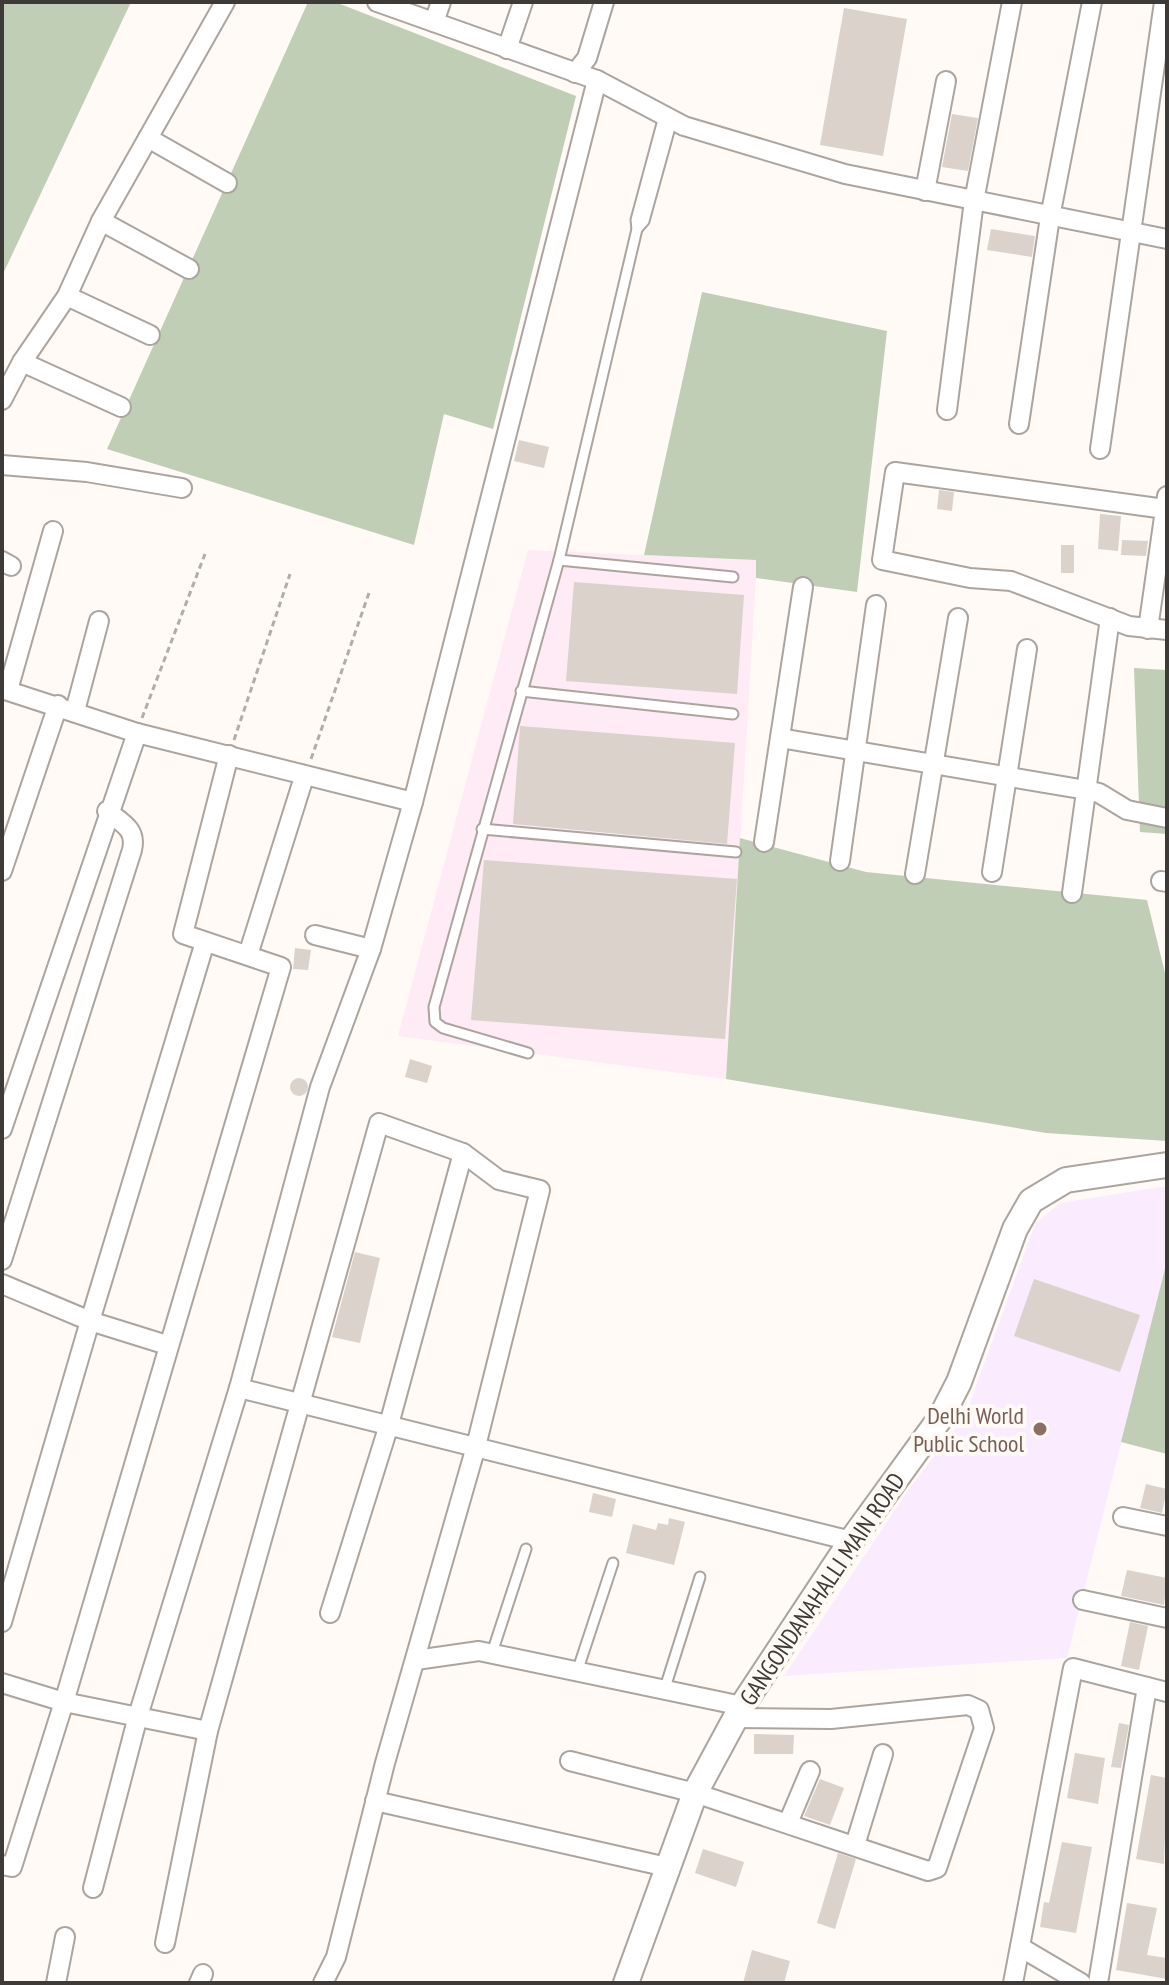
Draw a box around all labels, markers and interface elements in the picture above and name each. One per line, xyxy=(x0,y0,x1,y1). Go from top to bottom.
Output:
place label: Delhi World Public School xyxy=(913,1400,1024,1459)
marker: Delhi World Public School xyxy=(1031,1420,1049,1438)
street label: GANGONDANAHALLI MAIN ROAD xyxy=(732,1467,912,1711)

